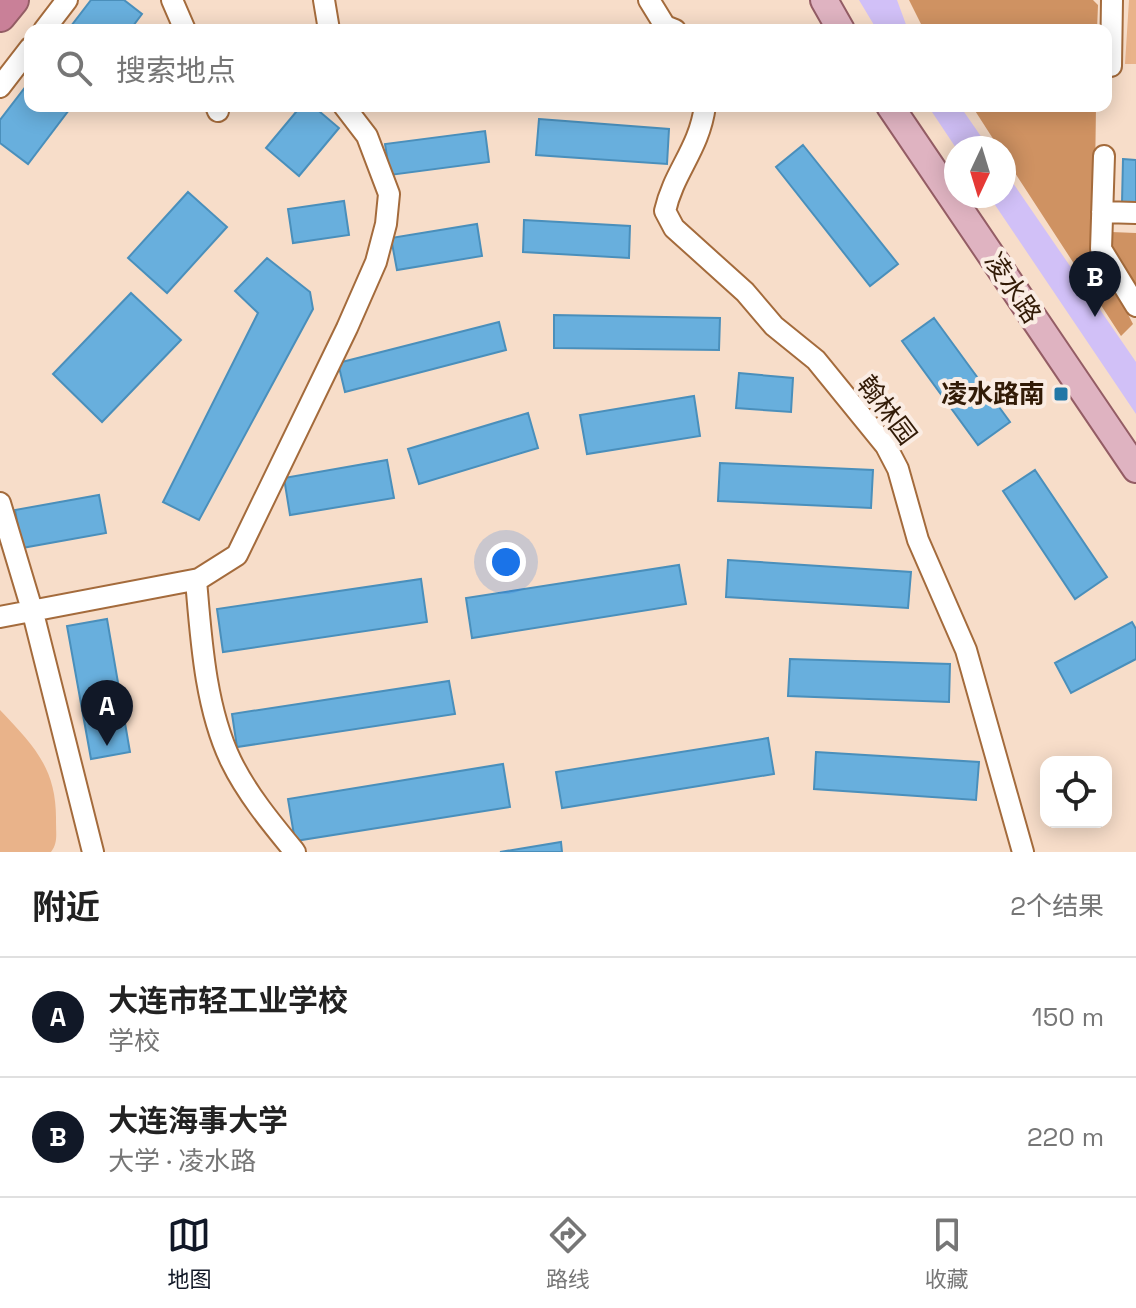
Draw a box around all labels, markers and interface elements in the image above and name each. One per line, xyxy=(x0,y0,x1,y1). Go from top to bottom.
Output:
search box xyxy=(24,24,1112,112)
icon: search xyxy=(52,46,96,90)
text: 搜索地点 xyxy=(116,51,236,90)
north arrow xyxy=(944,136,1016,208)
street label: 凌水路 xyxy=(977,246,1049,330)
pin: B xyxy=(1069,251,1121,317)
street label: 翰林园 xyxy=(850,369,924,451)
place label: 凌水路南 xyxy=(941,377,1045,411)
marker: 凌水路南 xyxy=(1052,385,1070,403)
your location xyxy=(486,542,526,582)
pin: A xyxy=(81,680,133,746)
map controls xyxy=(1040,756,1112,828)
button: locate xyxy=(1040,756,1112,828)
text: 附近 xyxy=(32,886,100,929)
text: 2个结果 xyxy=(1010,889,1104,923)
text: 大连市轻工业学校 xyxy=(108,981,348,1020)
text: A xyxy=(50,1000,66,1034)
text: 150 m xyxy=(1032,1000,1104,1034)
text: 学校 xyxy=(108,1024,160,1058)
text: 大连海事大学 xyxy=(108,1101,288,1140)
text: B xyxy=(49,1120,67,1154)
text: 220 m xyxy=(1027,1120,1104,1154)
text: 大学 · 凌水路 xyxy=(108,1144,256,1178)
tab: 地图 xyxy=(167,1213,211,1293)
tab: 路线 xyxy=(546,1213,590,1293)
tab: 收藏 xyxy=(925,1213,969,1293)

